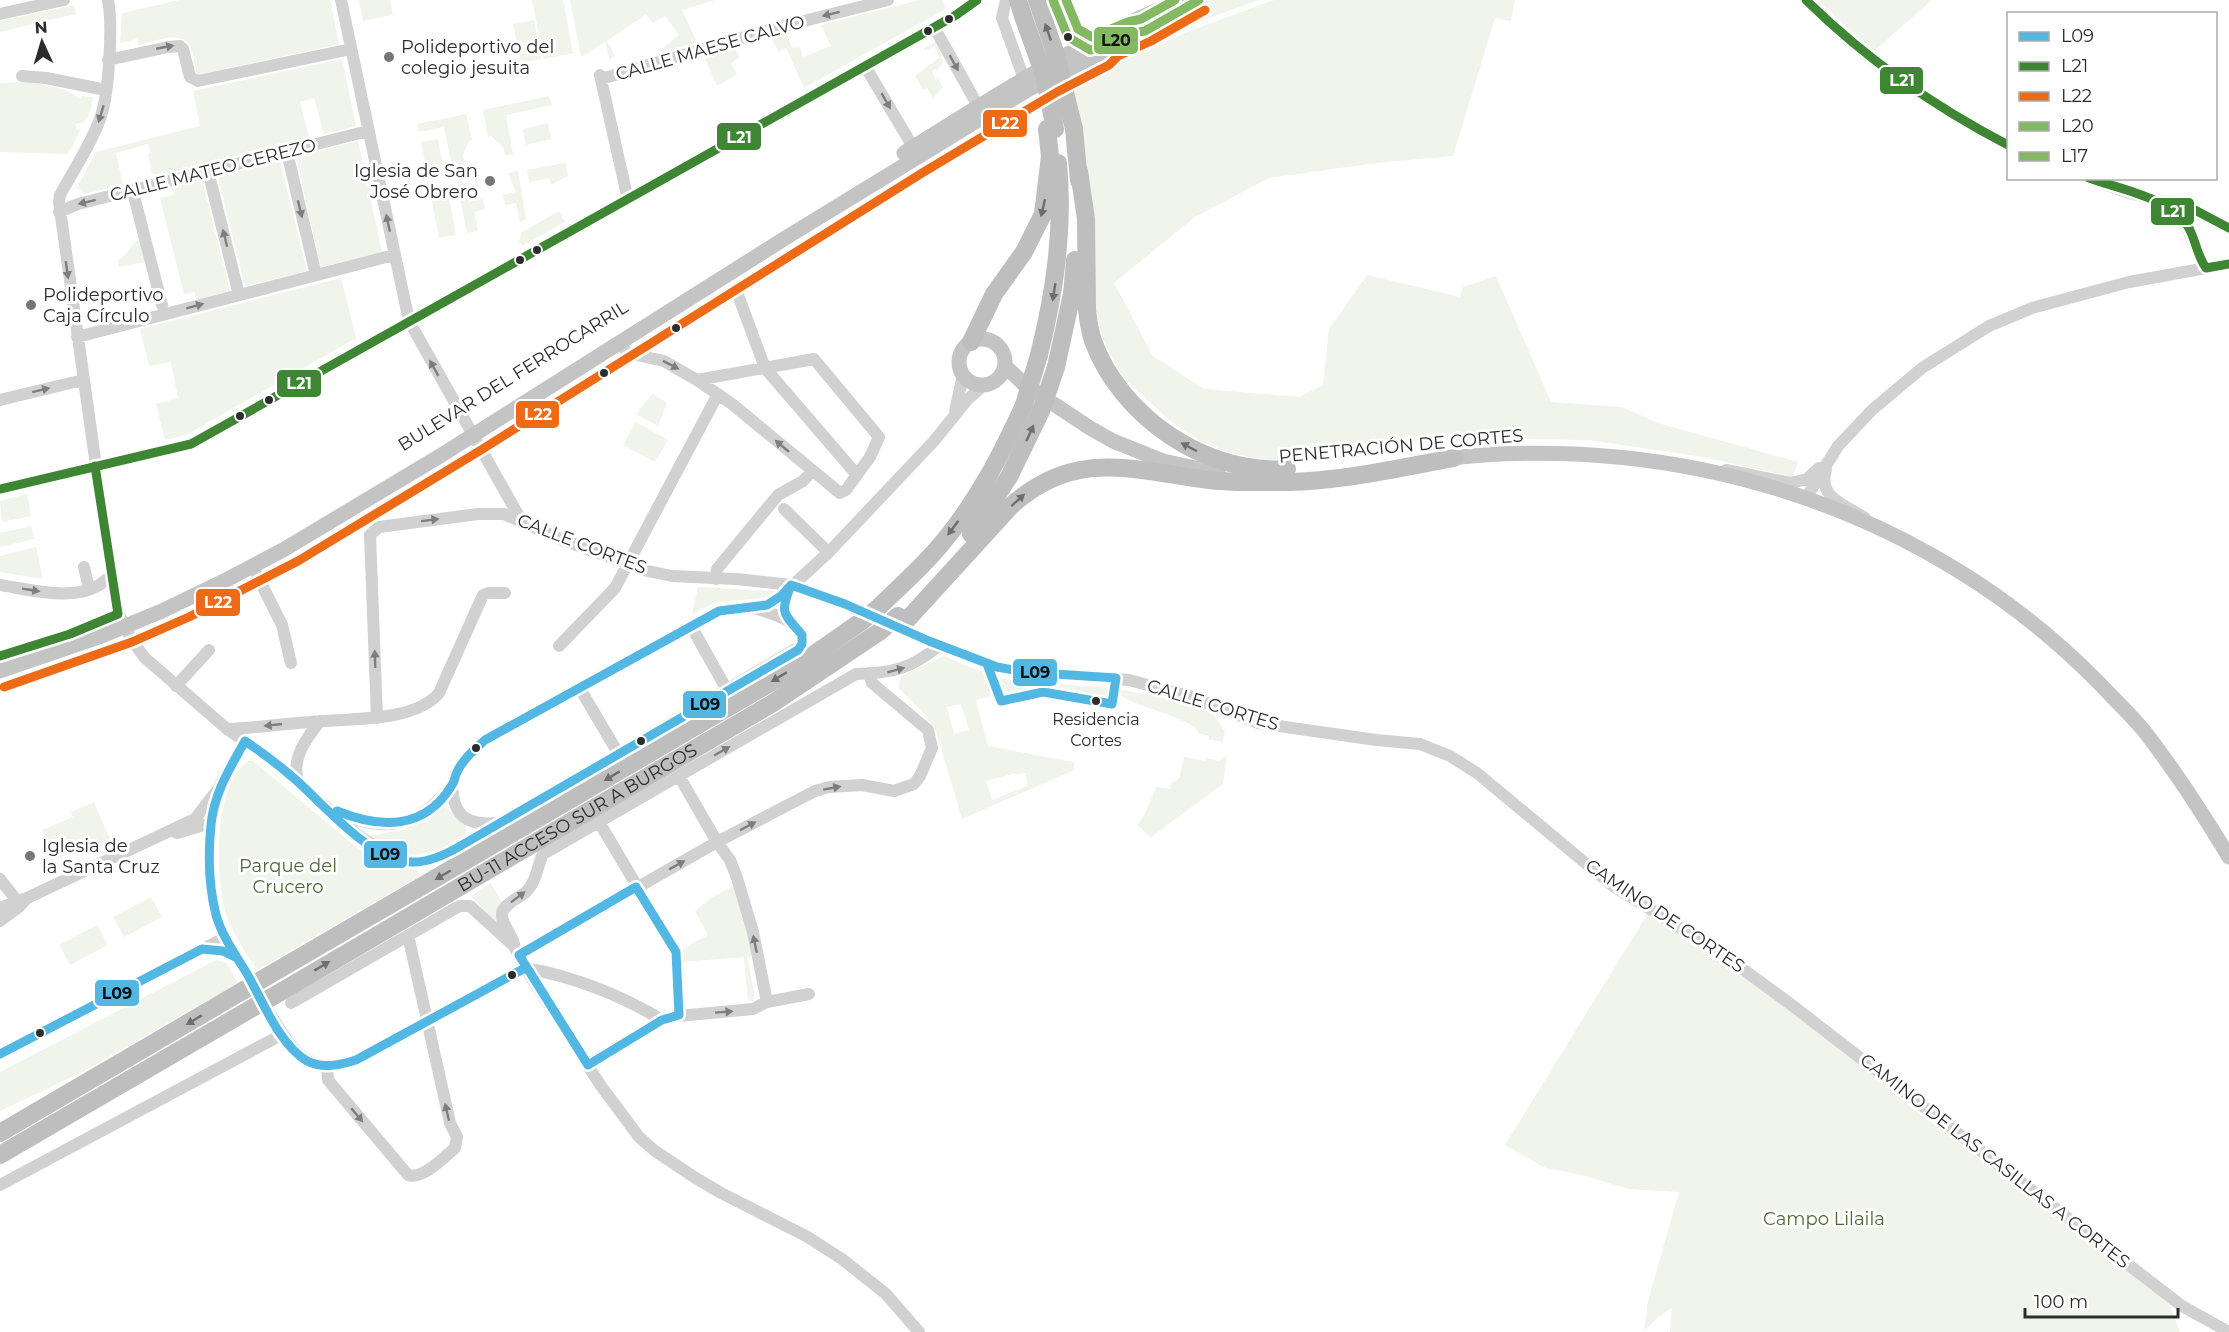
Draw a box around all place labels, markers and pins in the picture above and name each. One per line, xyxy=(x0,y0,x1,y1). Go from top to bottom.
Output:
unlabelled marker xyxy=(943,13,955,25)
unlabelled marker xyxy=(922,25,934,37)
unlabelled marker xyxy=(1062,31,1074,43)
place label: Polideportivo del colegio jesuita xyxy=(401,36,554,79)
marker: Polideportivo del colegio jesuita xyxy=(382,50,396,64)
place label: Iglesia de San José Obrero xyxy=(354,160,478,203)
marker: Iglesia de San José Obrero xyxy=(483,174,497,188)
unlabelled marker xyxy=(531,244,543,256)
unlabelled marker xyxy=(514,254,526,266)
place label: Polideportivo Caja Círculo xyxy=(43,284,164,327)
marker: Polideportivo Caja Círculo xyxy=(24,298,38,312)
unlabelled marker xyxy=(670,322,682,334)
unlabelled marker xyxy=(598,367,610,379)
unlabelled marker xyxy=(263,394,275,406)
unlabelled marker xyxy=(234,410,246,422)
marker: Residencia Cortes xyxy=(1090,695,1102,707)
place label: Residencia Cortes xyxy=(1052,710,1140,750)
unlabelled marker xyxy=(635,735,647,747)
unlabelled marker xyxy=(470,742,482,754)
place label: Iglesia de la Santa Cruz xyxy=(42,835,160,878)
marker: Iglesia de la Santa Cruz xyxy=(23,849,37,863)
unlabelled marker xyxy=(506,969,518,981)
unlabelled marker xyxy=(34,1027,46,1039)

